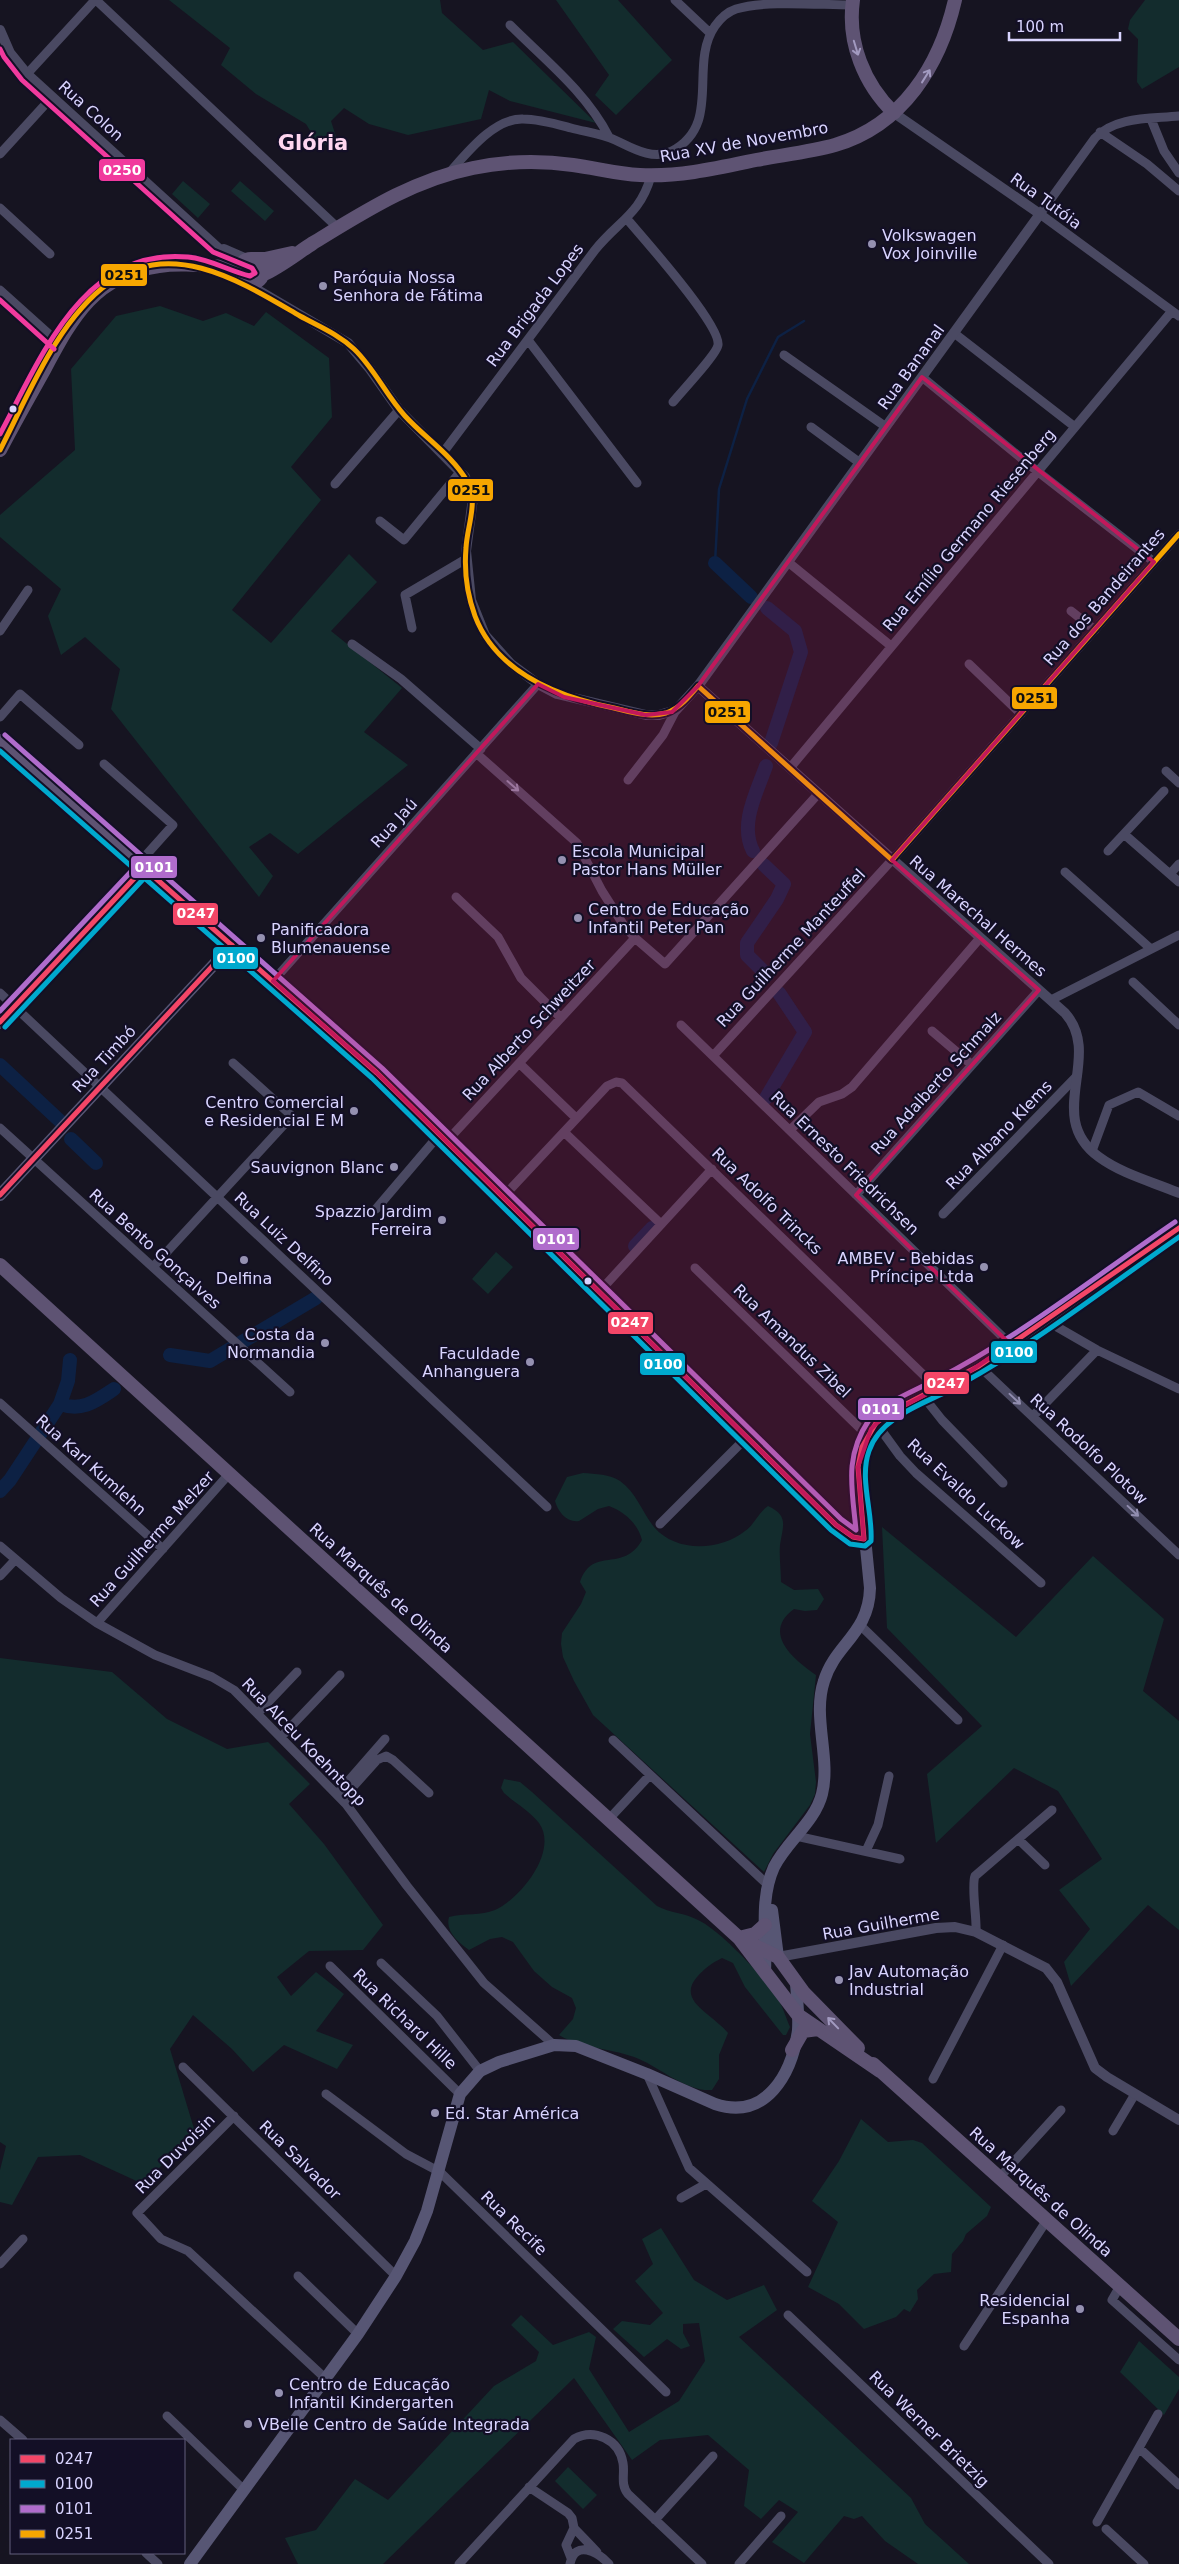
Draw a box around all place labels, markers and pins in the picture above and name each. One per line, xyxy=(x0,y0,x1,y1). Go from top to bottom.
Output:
place label: Volkswagen Vox Joinville xyxy=(882,226,977,263)
marker: Volkswagen Vox Joinville xyxy=(866,238,878,250)
place label: Paróquia Nossa Senhora de Fátima xyxy=(333,268,483,305)
marker: Paróquia Nossa Senhora de Fátima xyxy=(317,280,329,292)
unlabelled marker xyxy=(8,404,18,414)
place label: Escola Municipal Pastor Hans Müller xyxy=(572,842,722,879)
marker: Escola Municipal Pastor Hans Müller xyxy=(556,854,568,866)
place label: Centro de Educação Infantil Peter Pan xyxy=(588,900,749,937)
marker: Centro de Educação Infantil Peter Pan xyxy=(572,912,584,924)
place label: Panificadora Blumenauense xyxy=(271,920,390,957)
marker: Panificadora Blumenauense xyxy=(255,932,267,944)
place label: Centro Comercial e Residencial E M xyxy=(204,1093,344,1130)
marker: Centro Comercial e Residencial E M xyxy=(348,1105,360,1117)
place label: Sauvignon Blanc xyxy=(251,1158,384,1177)
marker: Sauvignon Blanc xyxy=(388,1161,400,1173)
place label: Spazzio Jardim Ferreira xyxy=(315,1202,432,1239)
marker: Spazzio Jardim Ferreira xyxy=(436,1214,448,1226)
place label: AMBEV - Bebidas Príncipe Ltda xyxy=(838,1249,974,1286)
marker: Delfina xyxy=(238,1254,250,1266)
marker: AMBEV - Bebidas Príncipe Ltda xyxy=(978,1261,990,1273)
place label: Delfina xyxy=(216,1269,272,1288)
unlabelled marker xyxy=(583,1276,593,1286)
place label: Costa da Normandia xyxy=(227,1325,315,1362)
marker: Costa da Normandia xyxy=(319,1337,331,1349)
place label: Faculdade Anhanguera xyxy=(422,1344,520,1381)
marker: Faculdade Anhanguera xyxy=(524,1356,536,1368)
place label: Jav Automação Industrial xyxy=(848,1962,969,1999)
marker: Jav Automação Industrial xyxy=(833,1974,845,1986)
place label: Ed. Star América xyxy=(445,2104,579,2123)
marker: Ed. Star América xyxy=(429,2107,441,2119)
place label: Residencial Espanha xyxy=(979,2291,1070,2328)
marker: Residencial Espanha xyxy=(1074,2303,1086,2315)
place label: Centro de Educação Infantil Kindergarten xyxy=(289,2375,454,2412)
marker: Centro de Educação Infantil Kindergarten xyxy=(273,2387,285,2399)
place label: VBelle Centro de Saúde Integrada xyxy=(258,2415,530,2434)
marker: VBelle Centro de Saúde Integrada xyxy=(242,2418,254,2430)

